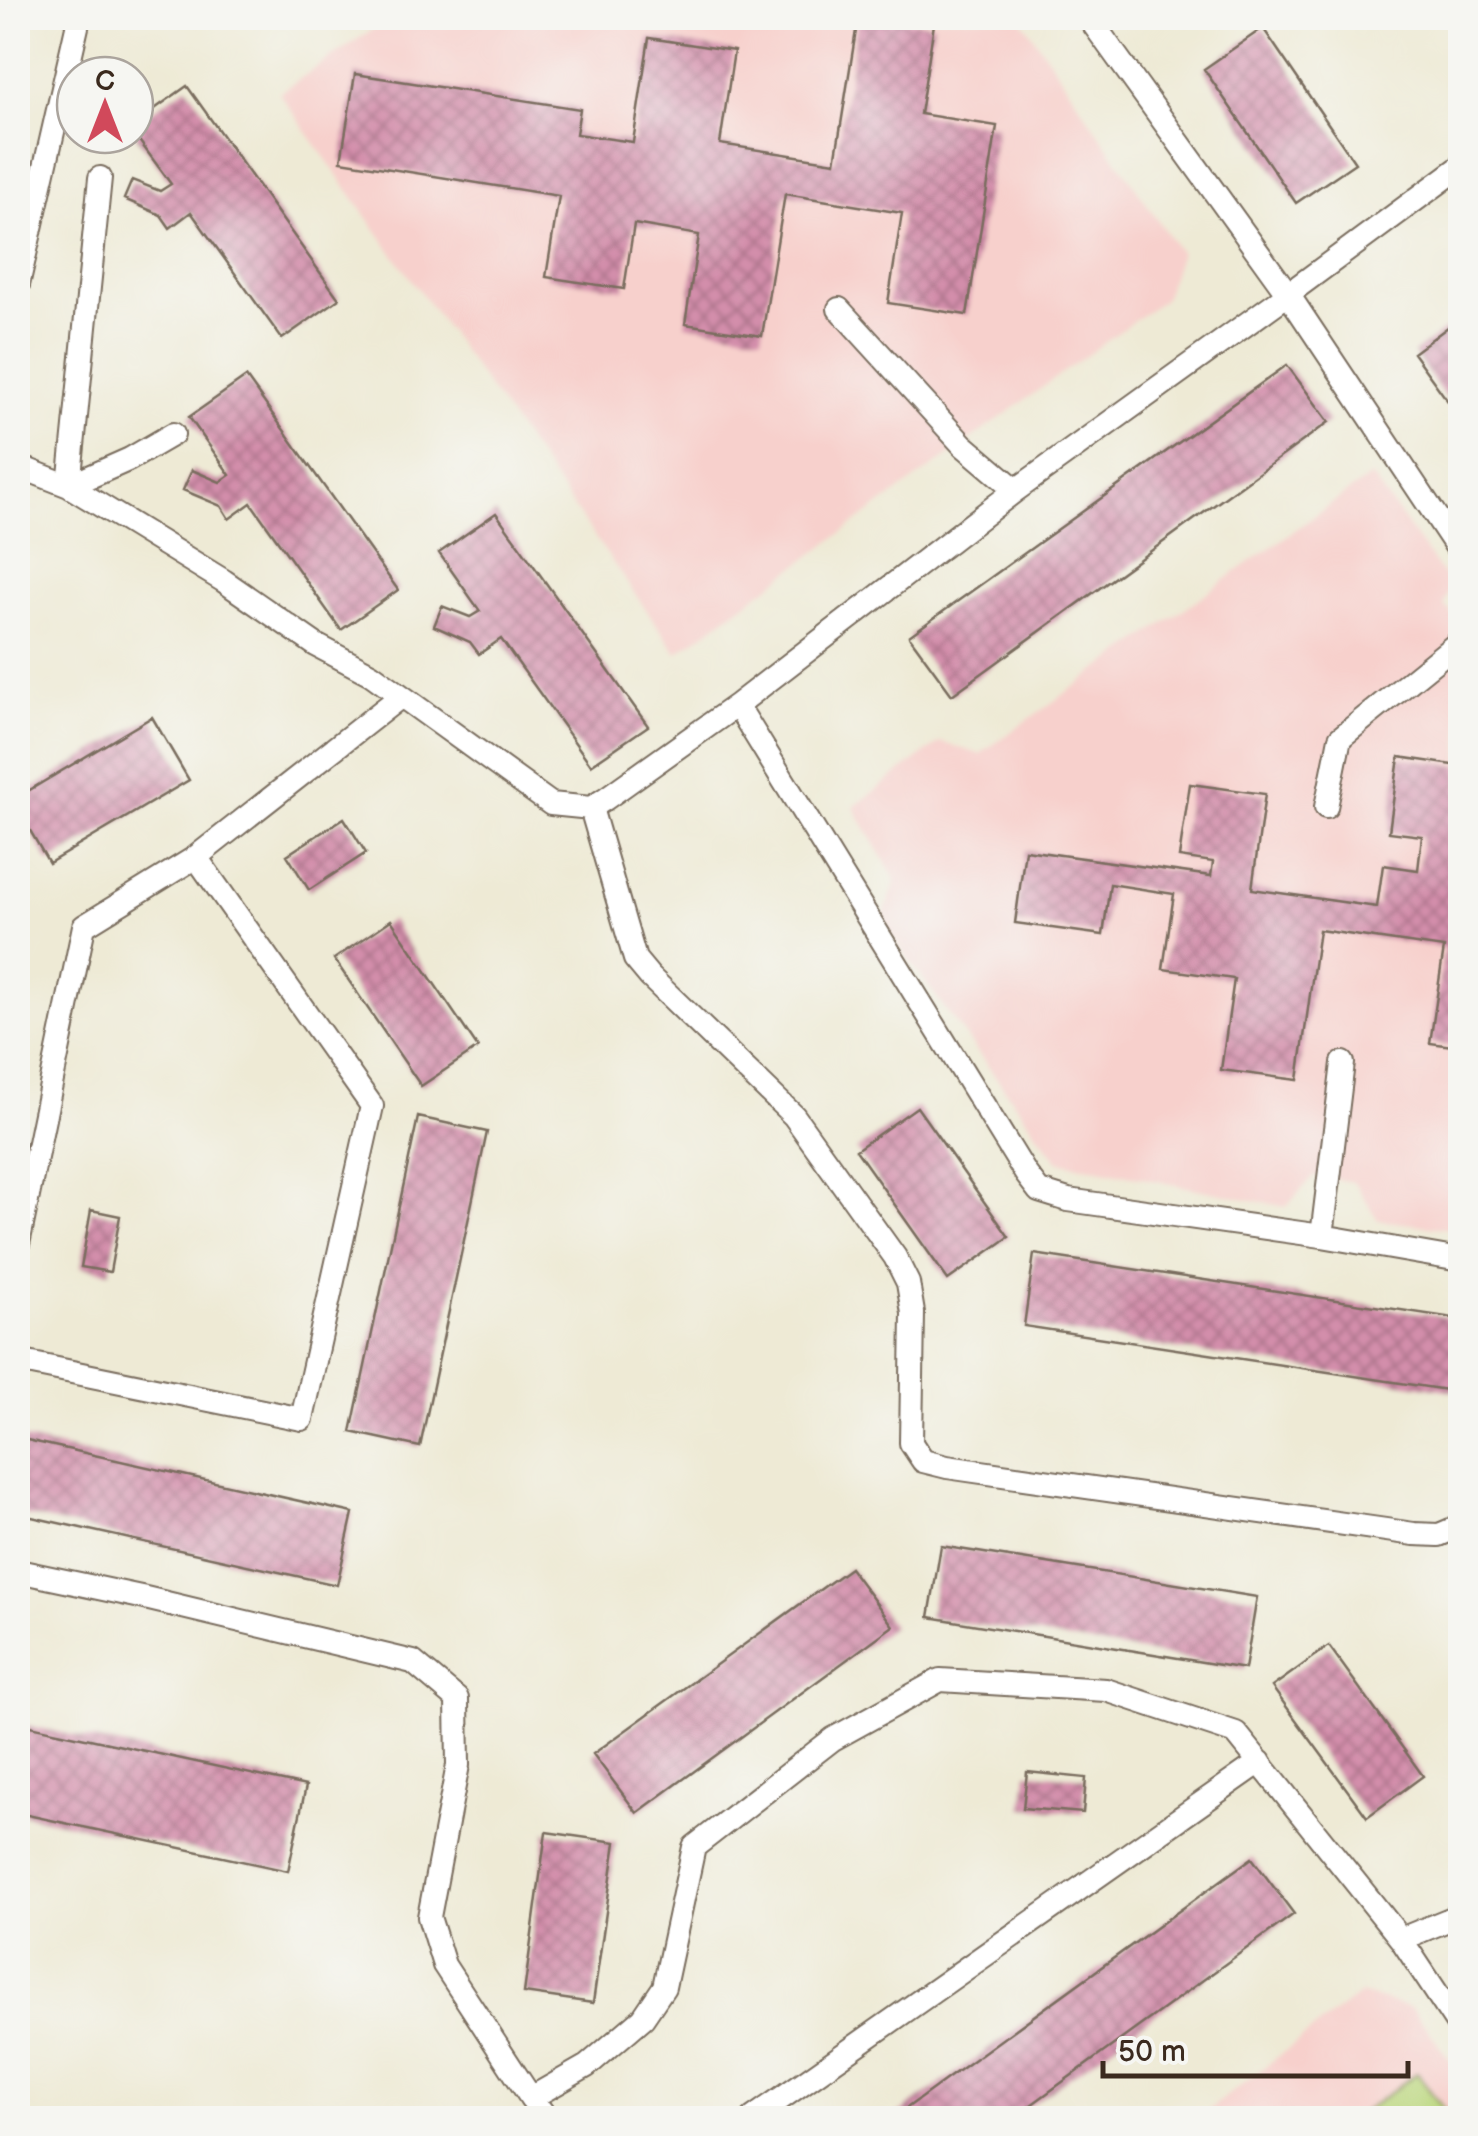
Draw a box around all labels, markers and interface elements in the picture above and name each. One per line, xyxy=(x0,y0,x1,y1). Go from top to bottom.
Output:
north arrow xyxy=(55,55,155,155)
text: С xyxy=(95,65,115,98)
scale bar xyxy=(1103,2016,1408,2078)
text: 50 m xyxy=(1118,2034,1186,2070)

